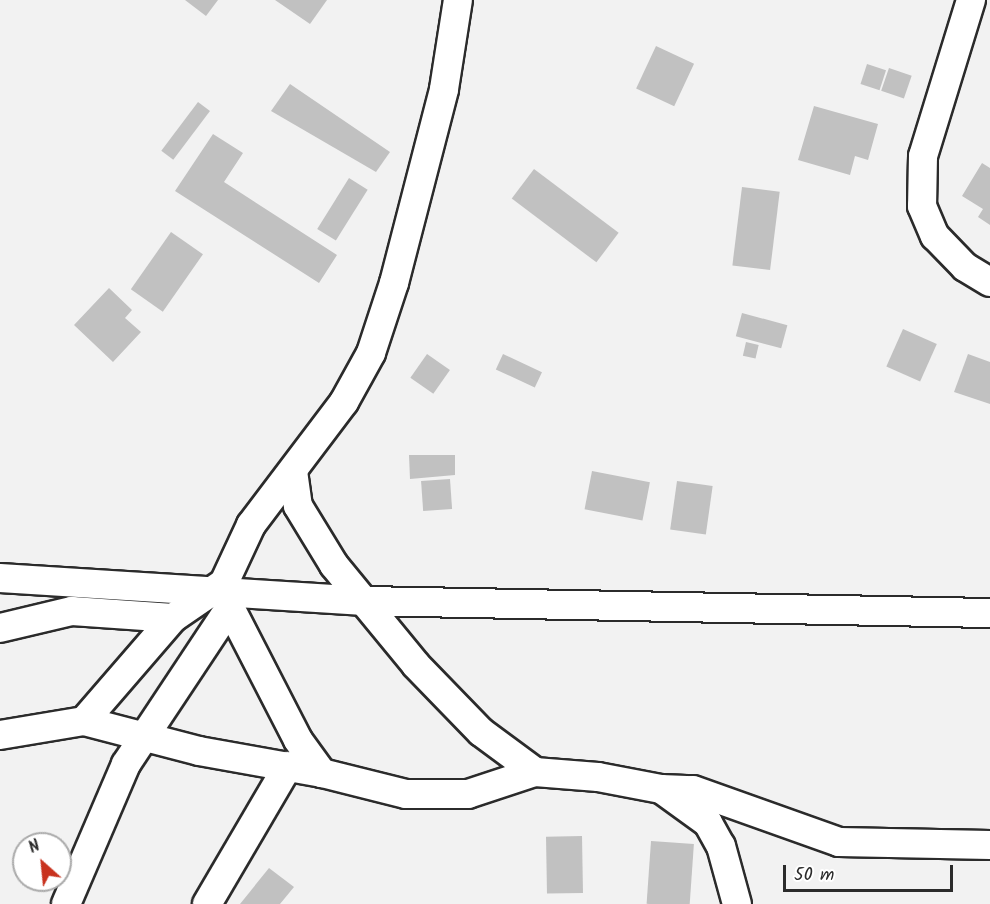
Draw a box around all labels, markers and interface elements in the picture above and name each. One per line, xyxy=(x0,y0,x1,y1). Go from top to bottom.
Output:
north arrow xyxy=(12,832,72,892)
text: N xyxy=(24,834,45,861)
scale bar xyxy=(786,853,956,891)
text: 50 m xyxy=(794,861,834,890)

